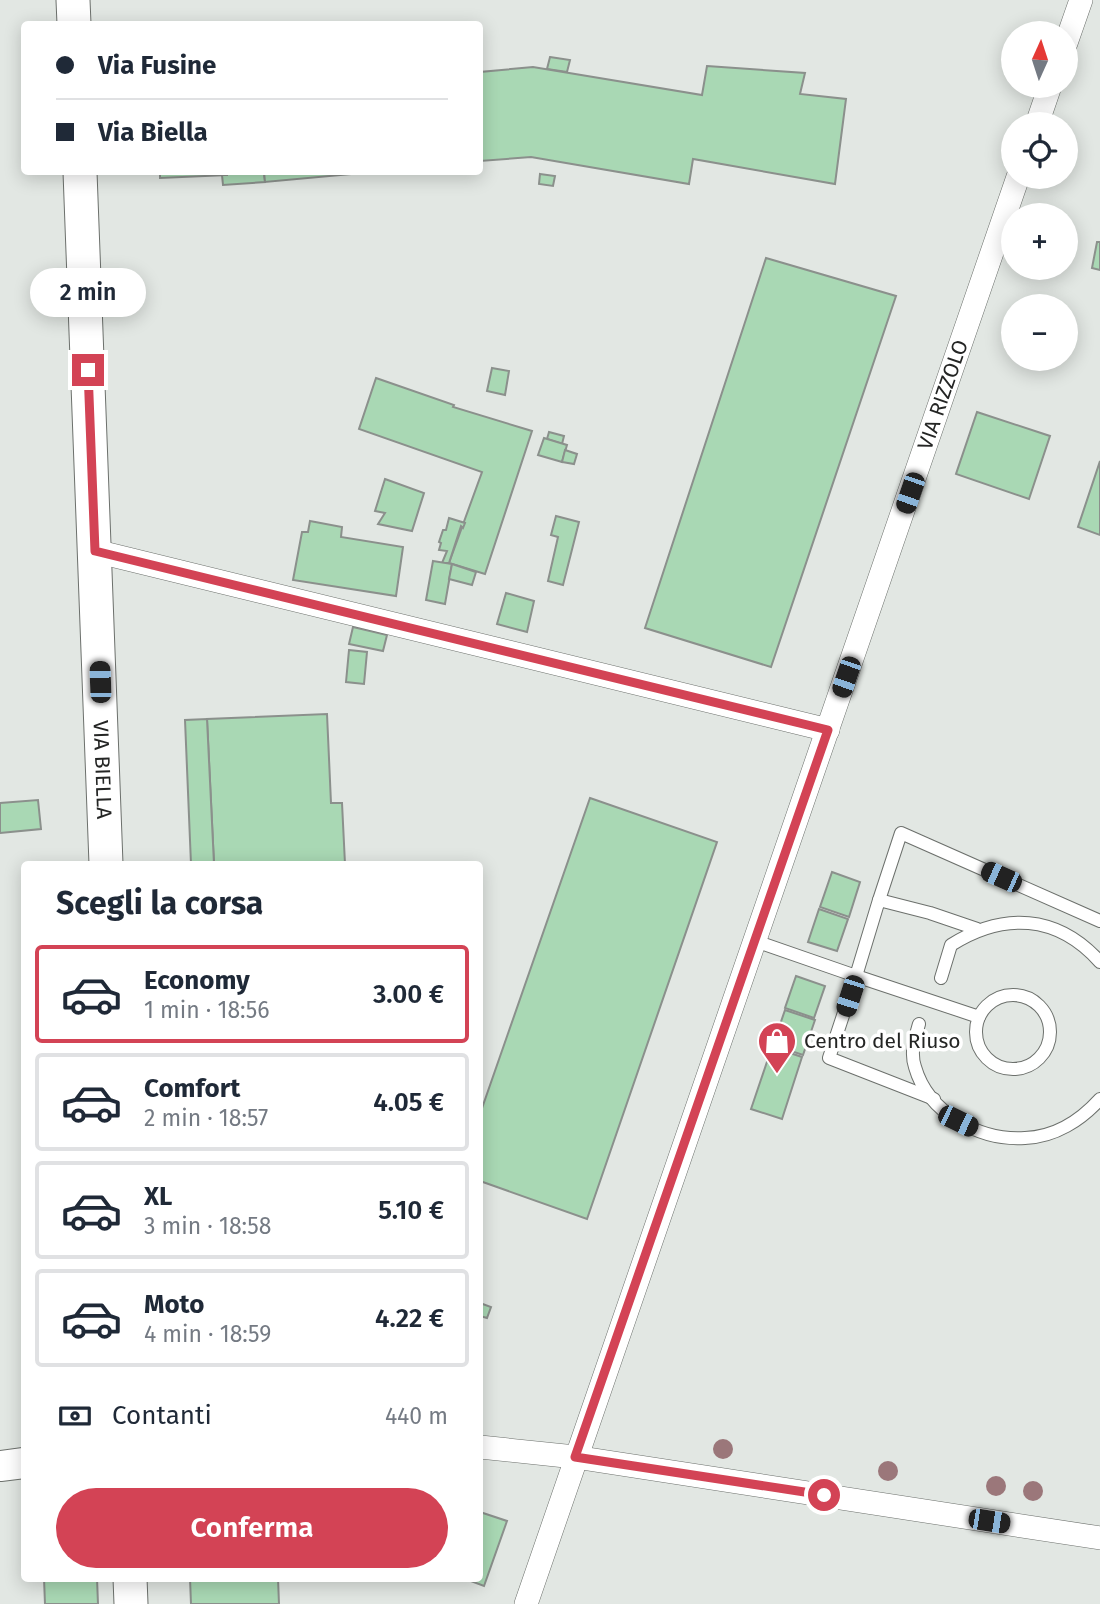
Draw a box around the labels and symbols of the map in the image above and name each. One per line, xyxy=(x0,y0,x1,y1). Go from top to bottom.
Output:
north arrow xyxy=(1001,21,1078,98)
callout: 2 min xyxy=(30,268,146,318)
street label: VIA RIZZOLO xyxy=(912,337,974,453)
route end xyxy=(72,354,104,386)
car xyxy=(894,470,927,516)
car xyxy=(830,654,863,700)
car xyxy=(89,661,112,703)
street label: VIA BIELLA xyxy=(88,720,117,819)
car xyxy=(978,859,1025,895)
car xyxy=(834,973,867,1019)
shop icon: Centro del Riuso xyxy=(756,1020,798,1075)
place label: Centro del Riuso xyxy=(804,1028,961,1054)
car xyxy=(935,1102,982,1140)
route start xyxy=(808,1479,840,1511)
car xyxy=(967,1507,1012,1535)

